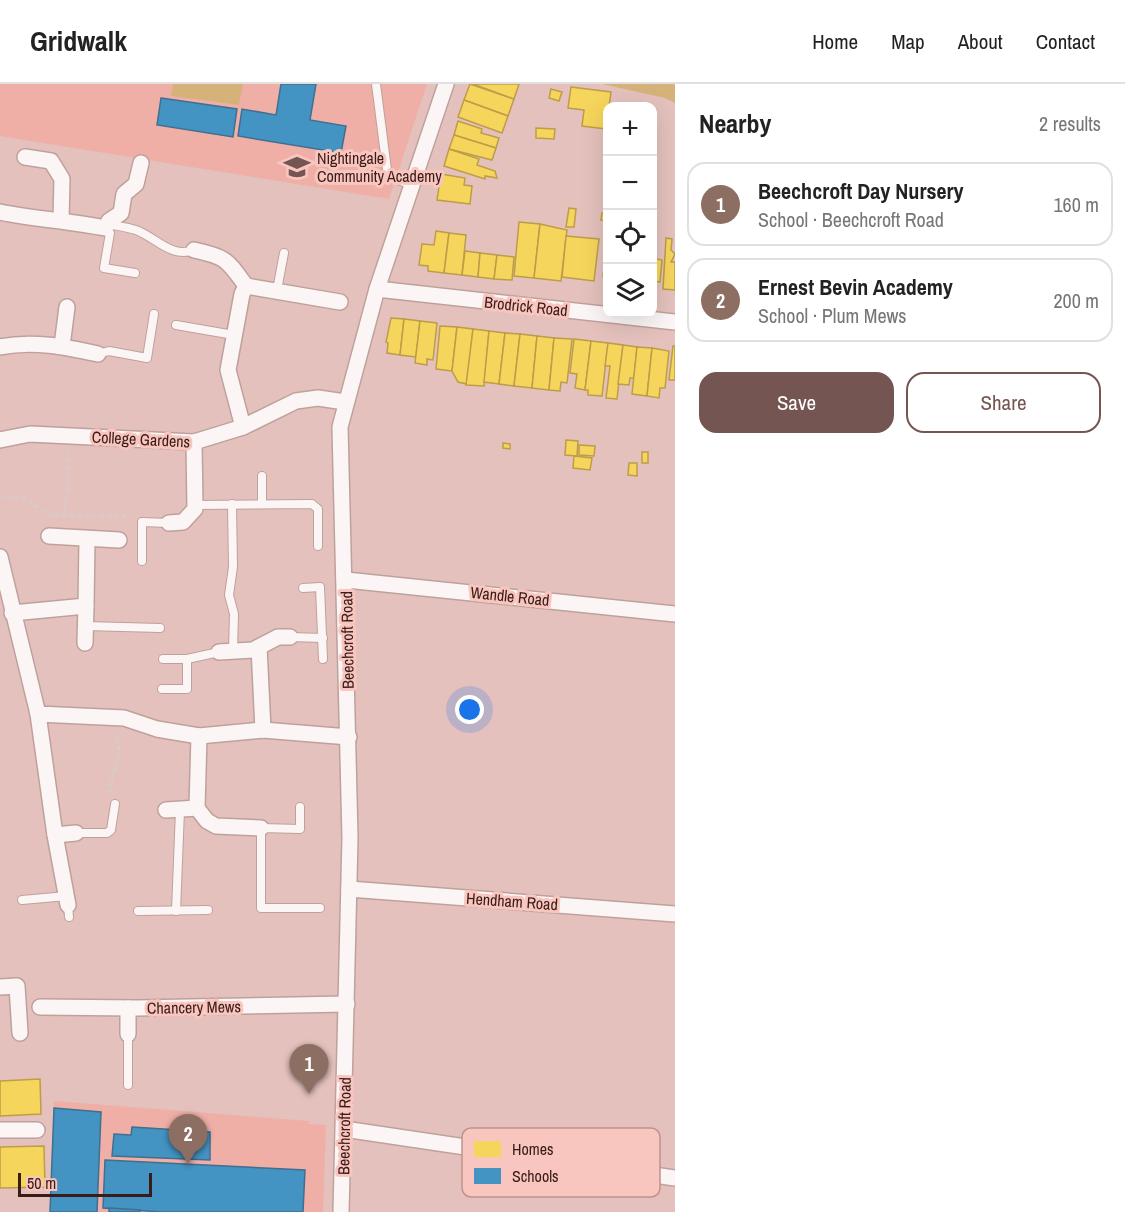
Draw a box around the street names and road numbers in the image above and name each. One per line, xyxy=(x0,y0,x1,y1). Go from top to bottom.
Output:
street label: Brodrick Road xyxy=(483,291,569,321)
street label: College Gardens xyxy=(91,425,191,453)
street label: Wandle Road xyxy=(470,581,550,611)
street label: Beechcroft Road xyxy=(335,591,359,689)
street label: Hendham Road xyxy=(465,887,559,915)
street label: Chancery Mews xyxy=(147,995,241,1019)
street label: Beechcroft Road xyxy=(332,1077,356,1175)

